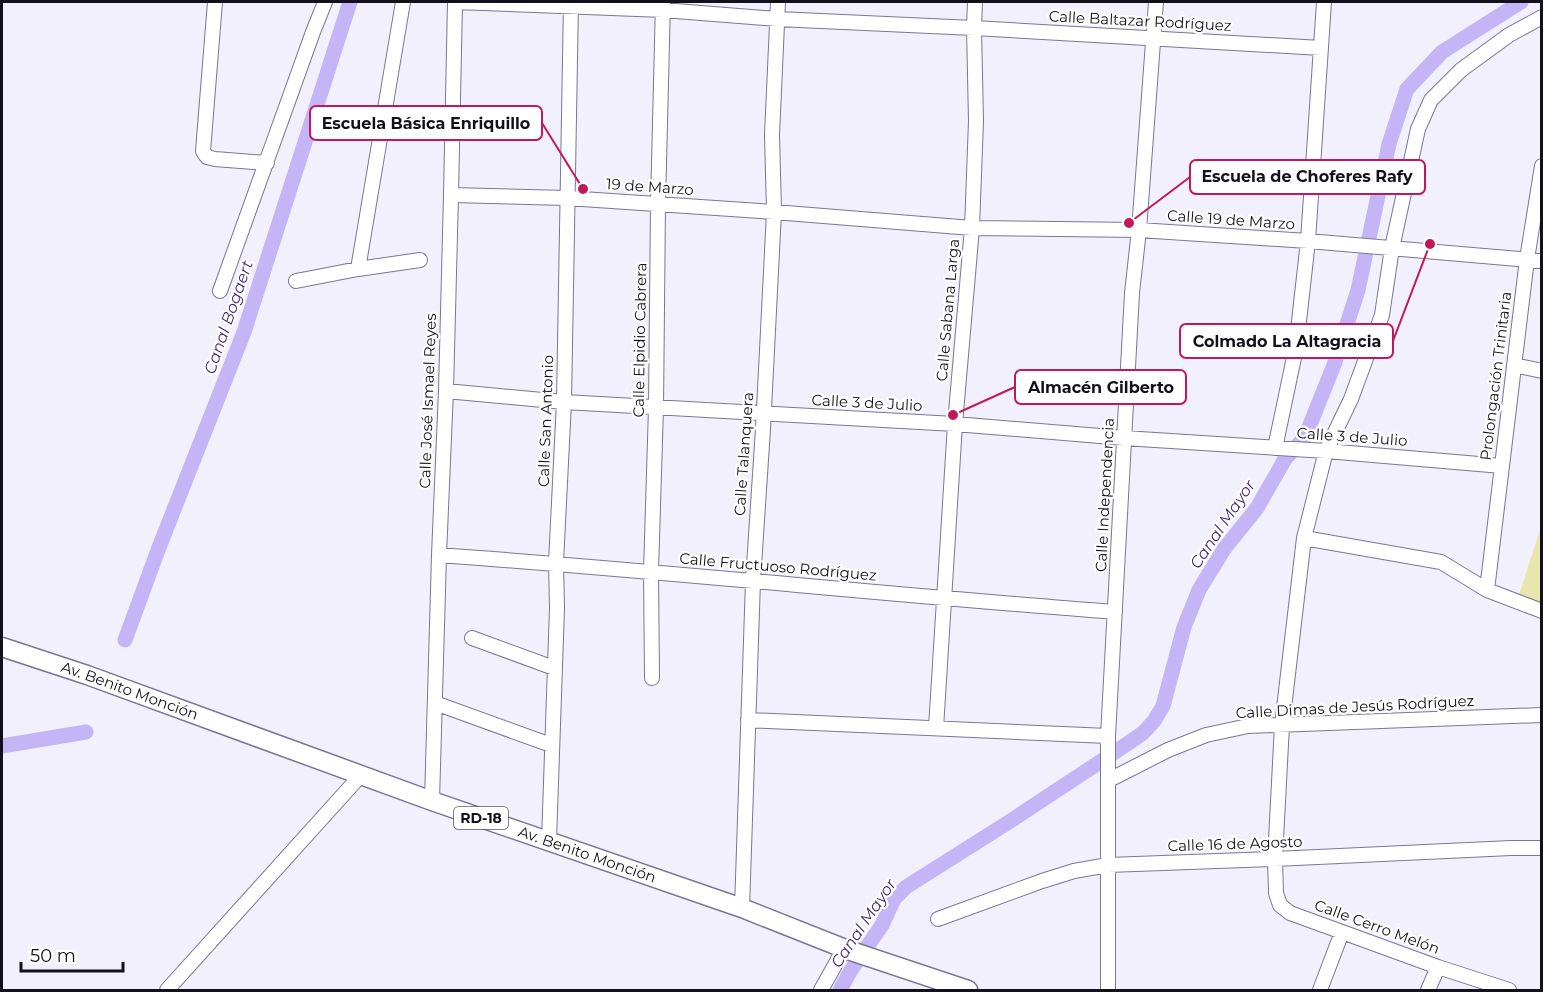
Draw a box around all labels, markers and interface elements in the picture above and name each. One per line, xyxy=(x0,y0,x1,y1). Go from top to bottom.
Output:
street label: Calle Baltazar Rodríguez xyxy=(1048,6,1232,35)
callout: Escuela Básica Enriquillo xyxy=(310,106,542,140)
text: Escuela Básica Enriquillo xyxy=(322,114,530,133)
callout: Escuela de Choferes Rafy xyxy=(1190,160,1425,194)
text: Escuela de Choferes Rafy xyxy=(1201,167,1413,186)
street label: 19 de Marzo xyxy=(606,174,694,199)
street label: Calle 19 de Marzo xyxy=(1166,206,1296,233)
street label: Calle Sabana Larga xyxy=(932,238,963,382)
water label: Canal Bogaert xyxy=(200,257,257,376)
street label: Calle Elpidio Cabrera xyxy=(629,262,650,418)
street label: Prolongación Trinitaria xyxy=(1476,290,1515,461)
street label: Calle José Ismael Reyes xyxy=(415,313,440,489)
callout: Colmado La Altagracia xyxy=(1180,324,1393,358)
text: Colmado La Altagracia xyxy=(1193,332,1381,351)
street label: Calle San Antonio xyxy=(534,355,557,487)
callout: Almacén Gilberto xyxy=(1015,370,1186,404)
text: Almacén Gilberto xyxy=(1027,378,1174,397)
street label: Calle 3 de Julio xyxy=(811,390,923,415)
street label: Calle Talanquera xyxy=(730,391,757,517)
street label: Calle Independencia xyxy=(1091,417,1118,573)
street label: Calle 3 de Julio xyxy=(1296,423,1408,450)
water label: Canal Mayor xyxy=(1186,476,1259,572)
street label: Calle Fructuoso Rodríguez xyxy=(679,548,878,585)
street label: Av. Benito Monción xyxy=(59,657,201,724)
street label: Calle Dimas de Jesús Rodríguez xyxy=(1235,691,1475,722)
road number: RD-18 xyxy=(454,807,508,829)
street label: Av. Benito Monción xyxy=(516,822,659,887)
street label: Calle 16 de Agosto xyxy=(1167,832,1303,855)
water label: Canal Mayor xyxy=(827,875,900,971)
street label: Calle Cerro Melón xyxy=(1312,895,1442,958)
scale bar xyxy=(21,935,123,973)
text: 50 m xyxy=(30,945,76,967)

